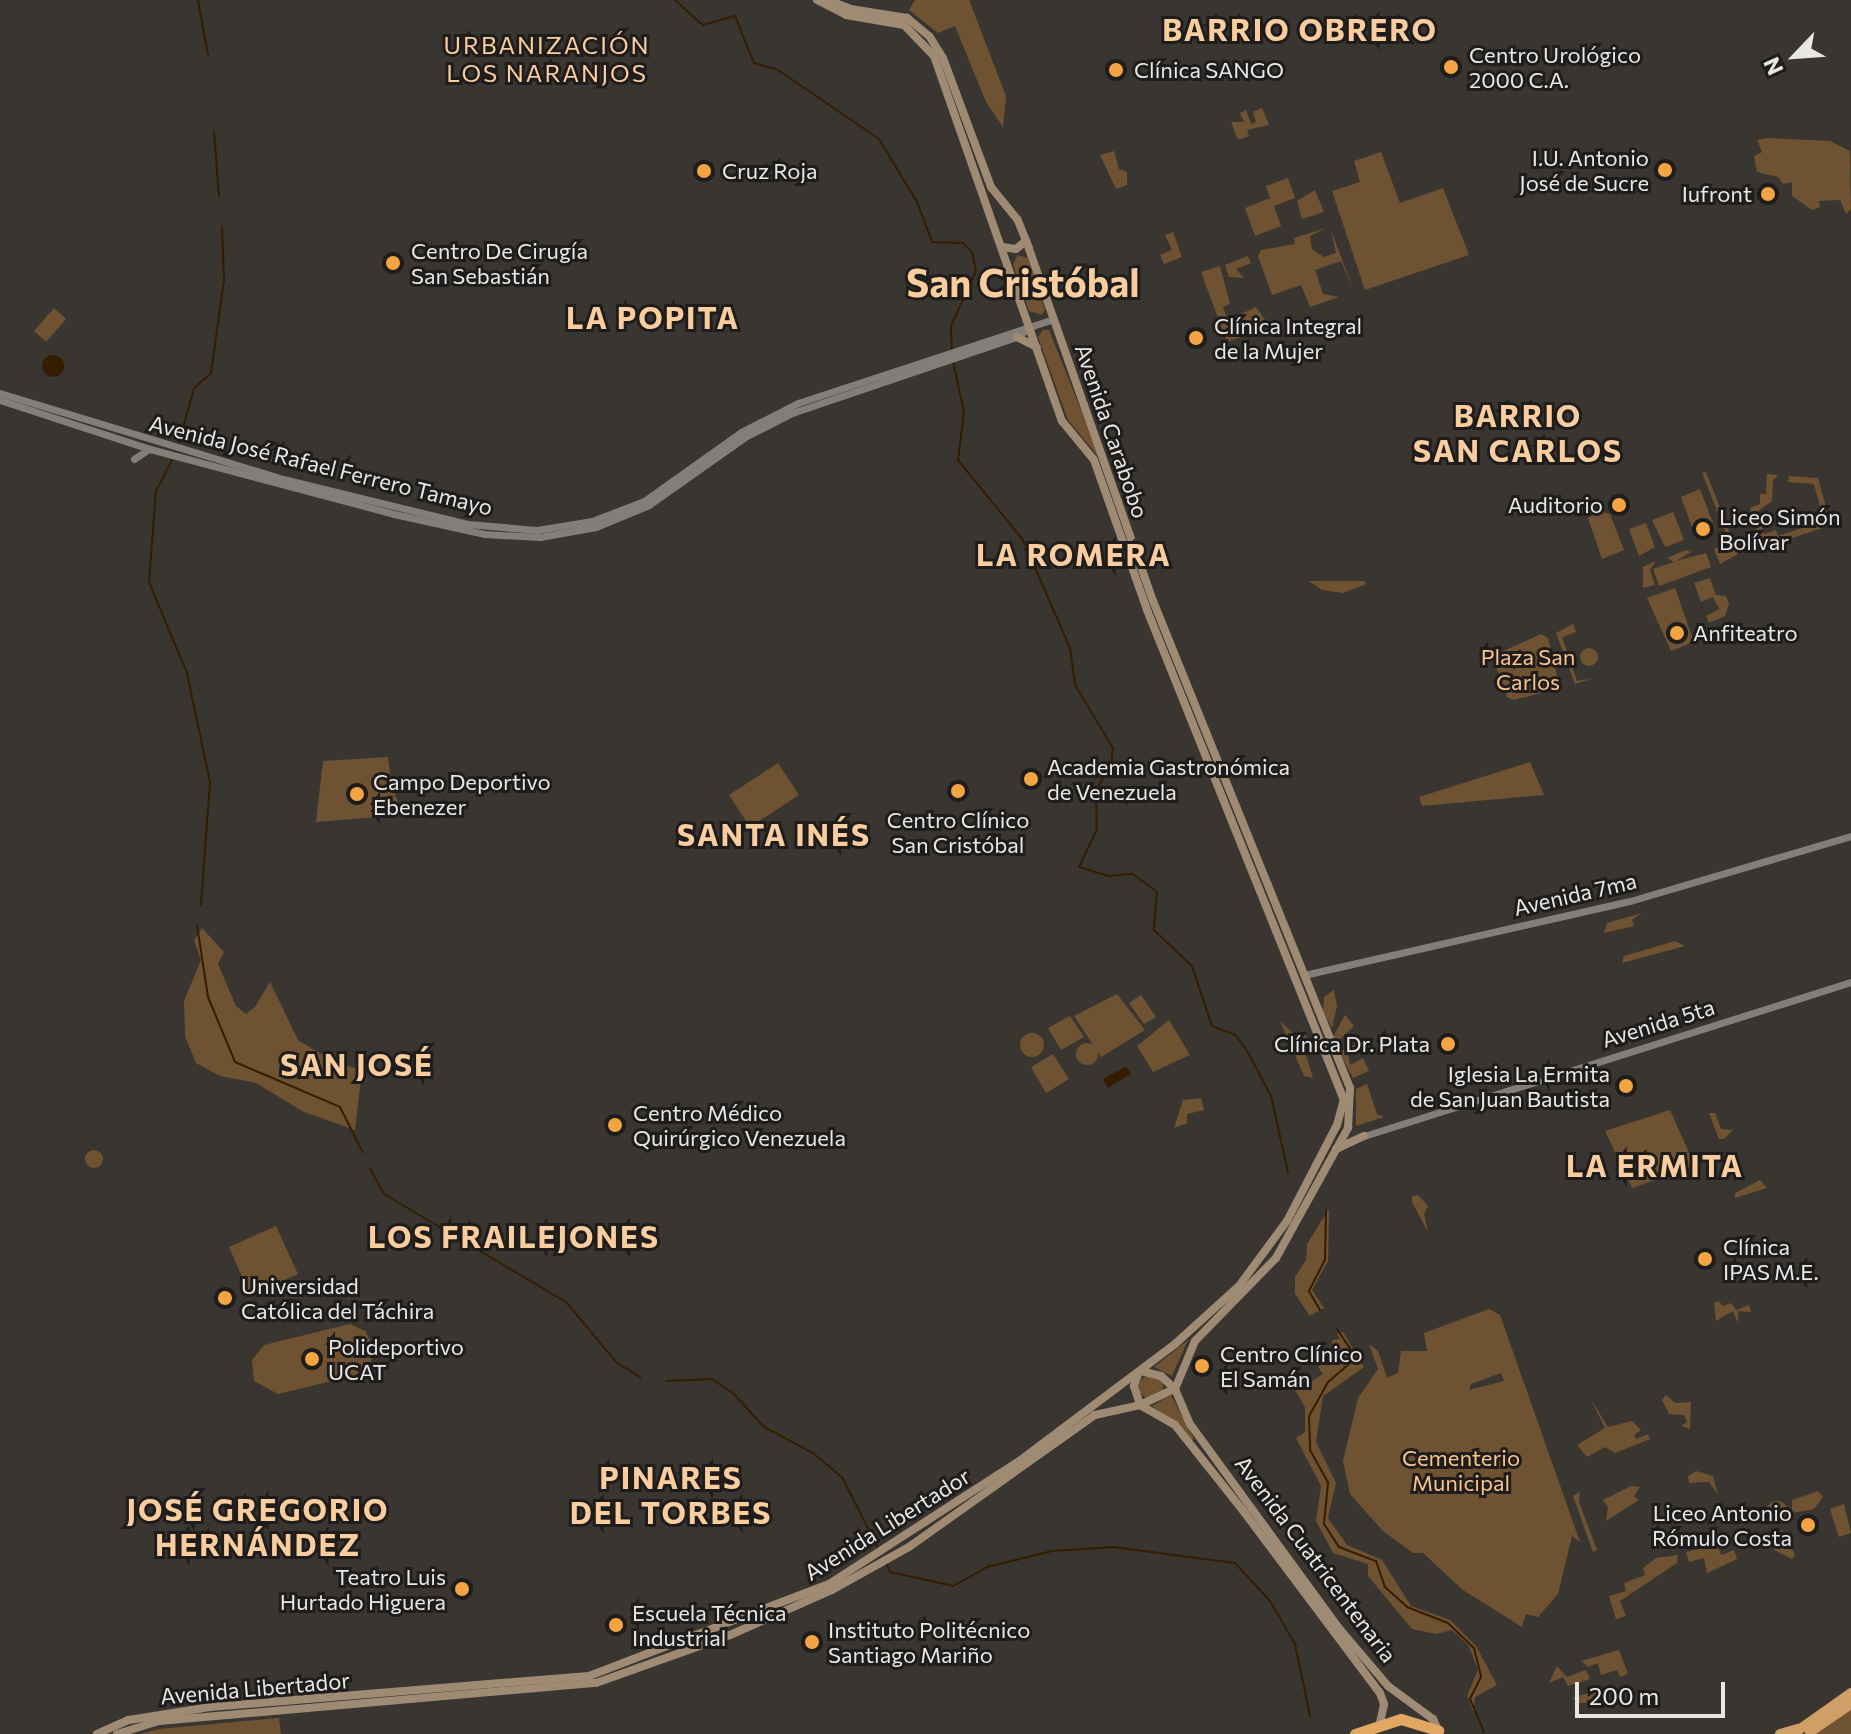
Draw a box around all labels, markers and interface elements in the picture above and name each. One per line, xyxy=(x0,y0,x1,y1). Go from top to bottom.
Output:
district label: BARRIO OBRERO xyxy=(1162,11,1438,47)
north arrow xyxy=(1755,16,1835,96)
district label: URBANIZACIÓN LOS NARANJOS xyxy=(443,31,651,87)
place label: Centro Urológico 2000 C.A. xyxy=(1469,41,1641,92)
text: N xyxy=(1757,53,1789,80)
marker: Centro Urológico 2000 C.A. xyxy=(1440,56,1462,78)
place label: Clínica SANGO xyxy=(1134,57,1284,83)
marker: Clínica SANGO xyxy=(1105,59,1127,81)
place label: I.U. Antonio José de Sucre xyxy=(1519,144,1649,196)
place label: Cruz Roja xyxy=(722,158,818,184)
marker: Cruz Roja xyxy=(693,160,715,182)
marker: I.U. Antonio José de Sucre xyxy=(1656,161,1674,179)
place label: Iufront xyxy=(1682,181,1752,207)
marker: Iufront xyxy=(1759,185,1777,203)
place label: Centro De Cirugía San Sebastián xyxy=(411,237,588,288)
marker: Centro De Cirugía San Sebastián xyxy=(382,252,404,274)
district label: San Cristóbal xyxy=(906,259,1140,305)
district label: LA POPITA xyxy=(566,299,740,335)
place label: Clínica Integral de la Mujer xyxy=(1214,312,1362,364)
marker: Clínica Integral de la Mujer xyxy=(1185,327,1207,349)
street label: Avenida Carabobo xyxy=(1070,340,1154,522)
district label: BARRIO SAN CARLOS xyxy=(1413,397,1623,468)
street label: Avenida José Rafael Ferrero Tamayo xyxy=(147,410,495,520)
place label: Auditorio xyxy=(1508,492,1603,518)
marker: Auditorio xyxy=(1610,496,1628,514)
place label: Liceo Simón Bolívar xyxy=(1719,503,1841,554)
marker: Liceo Simón Bolívar xyxy=(1694,520,1712,538)
district label: LA ROMERA xyxy=(976,536,1172,572)
place label: Anfiteatro xyxy=(1693,620,1798,646)
marker: Anfiteatro xyxy=(1668,624,1686,642)
park label: Plaza San Carlos xyxy=(1481,643,1575,694)
place label: Academia Gastronómica de Venezuela xyxy=(1047,753,1290,804)
place label: Campo Deportivo Ebenezer xyxy=(373,768,551,820)
marker: Academia Gastronómica de Venezuela xyxy=(1022,770,1040,788)
marker: Centro Clínico San Cristóbal xyxy=(947,780,969,802)
marker: Campo Deportivo Ebenezer xyxy=(348,785,366,803)
place label: Centro Clínico San Cristóbal xyxy=(887,806,1029,858)
district label: SANTA INÉS xyxy=(677,816,871,852)
street label: Avenida 7ma xyxy=(1511,867,1639,921)
street label: Avenida 5ta xyxy=(1598,993,1718,1053)
place label: Clínica Dr. Plata xyxy=(1274,1031,1430,1057)
marker: Clínica Dr. Plata xyxy=(1437,1033,1459,1055)
district label: SAN JOSÉ xyxy=(280,1046,434,1082)
place label: Iglesia La Ermita de San Juan Bautista xyxy=(1410,1060,1610,1112)
marker: Iglesia La Ermita de San Juan Bautista xyxy=(1617,1077,1635,1095)
place label: Centro Médico Quirúrgico Venezuela xyxy=(633,1099,846,1150)
marker: Centro Médico Quirúrgico Venezuela xyxy=(604,1114,626,1136)
district label: LA ERMITA xyxy=(1566,1147,1744,1183)
district label: LOS FRAILEJONES xyxy=(368,1218,660,1254)
place label: Clínica IPAS M.E. xyxy=(1723,1233,1819,1284)
marker: Clínica IPAS M.E. xyxy=(1694,1248,1716,1270)
place label: Universidad Católica del Táchira xyxy=(241,1272,434,1324)
marker: Universidad Católica del Táchira xyxy=(216,1289,234,1307)
place label: Polideportivo UCAT xyxy=(328,1333,464,1384)
place label: Centro Clínico El Samán xyxy=(1220,1340,1363,1392)
marker: Polideportivo UCAT xyxy=(303,1350,321,1368)
marker: Centro Clínico El Samán xyxy=(1191,1355,1213,1377)
park label: Cementerio Municipal xyxy=(1402,1444,1520,1496)
street label: Avenida Cuatricentenaria xyxy=(1230,1451,1402,1667)
district label: PINARES DEL TORBES xyxy=(570,1459,772,1530)
street label: Avenida Libertador xyxy=(799,1462,975,1586)
district label: JOSÉ GREGORIO HERNÁNDEZ xyxy=(126,1491,390,1562)
place label: Liceo Antonio Rómulo Costa xyxy=(1652,1499,1792,1550)
marker: Liceo Antonio Rómulo Costa xyxy=(1799,1516,1817,1534)
place label: Teatro Luis Hurtado Higuera xyxy=(280,1563,446,1614)
marker: Teatro Luis Hurtado Higuera xyxy=(453,1580,471,1598)
place label: Escuela Técnica Industrial xyxy=(632,1599,787,1650)
marker: Escuela Técnica Industrial xyxy=(607,1616,625,1634)
place label: Instituto Politécnico Santiago Mariño xyxy=(828,1616,1030,1668)
marker: Instituto Politécnico Santiago Mariño xyxy=(803,1633,821,1651)
scale bar xyxy=(1579,1666,1729,1716)
street label: Avenida Libertador xyxy=(159,1667,351,1709)
text: 200 m xyxy=(1589,1681,1659,1710)

